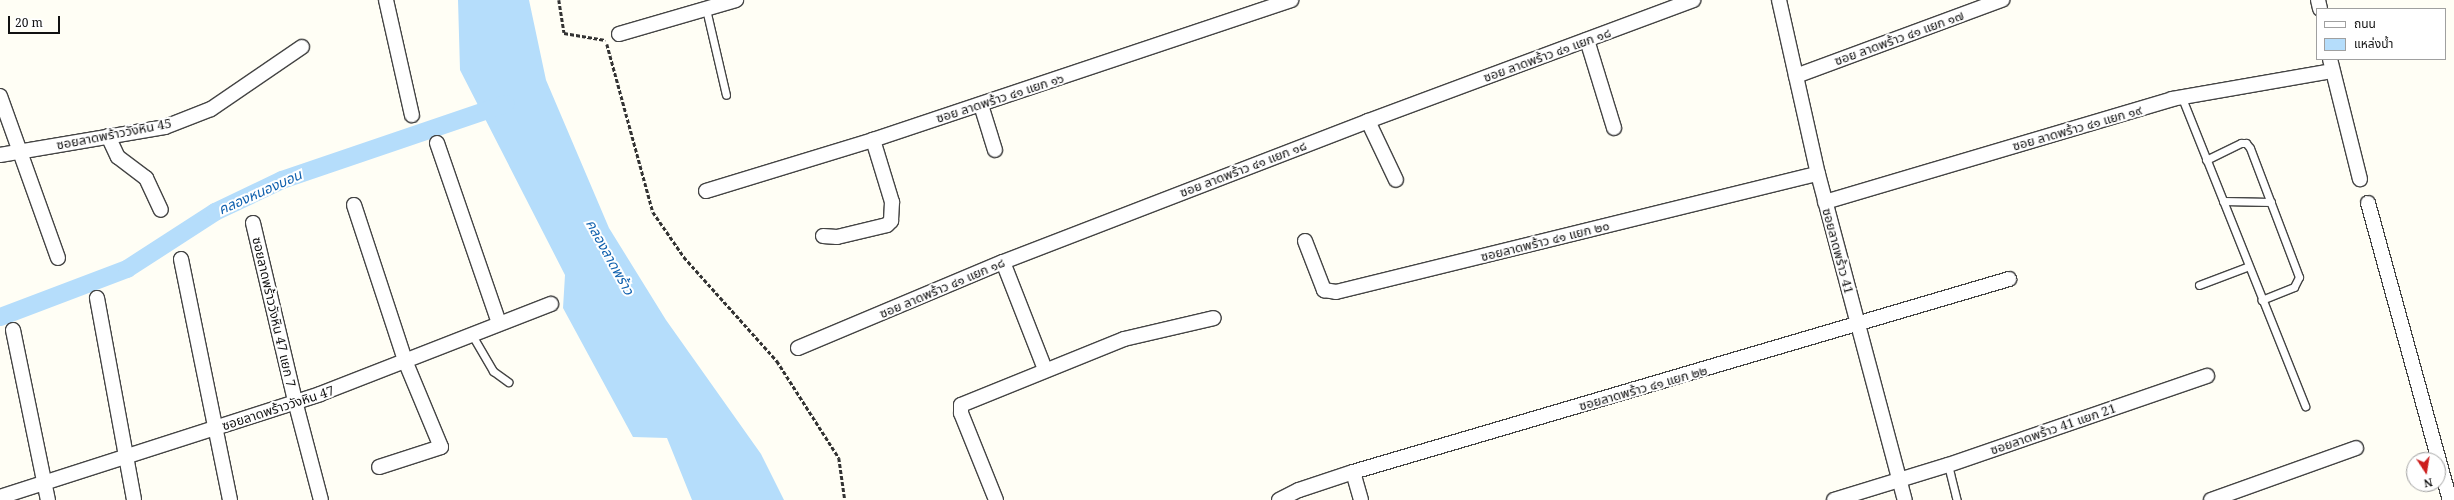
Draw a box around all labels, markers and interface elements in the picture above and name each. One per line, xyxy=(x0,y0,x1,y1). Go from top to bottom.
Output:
street label: ซอย ลาดพร้าว ๔๑ แยก ๑๗ xyxy=(1832,7,1966,69)
scale bar xyxy=(10,8,62,34)
legend xyxy=(2316,8,2446,60)
text: 20 m xyxy=(15,14,43,31)
text: ถนน xyxy=(2354,15,2376,32)
street label: ซอย ลาดพร้าว ๔๑ แยก ๑๘ xyxy=(1481,25,1613,85)
text: แหล่งน้ำ xyxy=(2354,35,2393,52)
street label: ซอย ลาดพร้าว ๔๑ แยก ๑๖ xyxy=(934,70,1066,126)
street label: ซอย ลาดพร้าว ๔๑ แยก ๑๙ xyxy=(2011,102,2143,154)
street label: ซอยลาดพร้าววังหิน 45 xyxy=(55,115,173,153)
street label: ซอย ลาดพร้าว ๔๑ แยก ๑๘ xyxy=(1177,138,1309,200)
water label: คลองหนองบอน xyxy=(216,166,304,218)
street label: ซอยลาดพร้าว 41 xyxy=(1819,206,1857,296)
water label: คลองลาดพร้าว xyxy=(582,216,638,298)
street label: ซอยลาดพร้าว ๔๑ แยก ๒๐ xyxy=(1479,217,1611,265)
street label: ซอยลาดพร้าววังหิน 47 แยก 7 xyxy=(249,235,299,389)
street label: ซอย ลาดพร้าว ๔๑ แยก ๑๘ xyxy=(877,255,1007,321)
street label: ซอยลาดพร้าว ๔๑ แยก ๒๒ xyxy=(1577,362,1709,414)
street label: ซอยลาดพร้าววังหิน 47 xyxy=(220,382,336,434)
street label: ซอยลาดพร้าว 41 แยก 21 xyxy=(1988,400,2118,458)
north arrow xyxy=(2406,452,2446,492)
text: N xyxy=(2423,475,2434,491)

